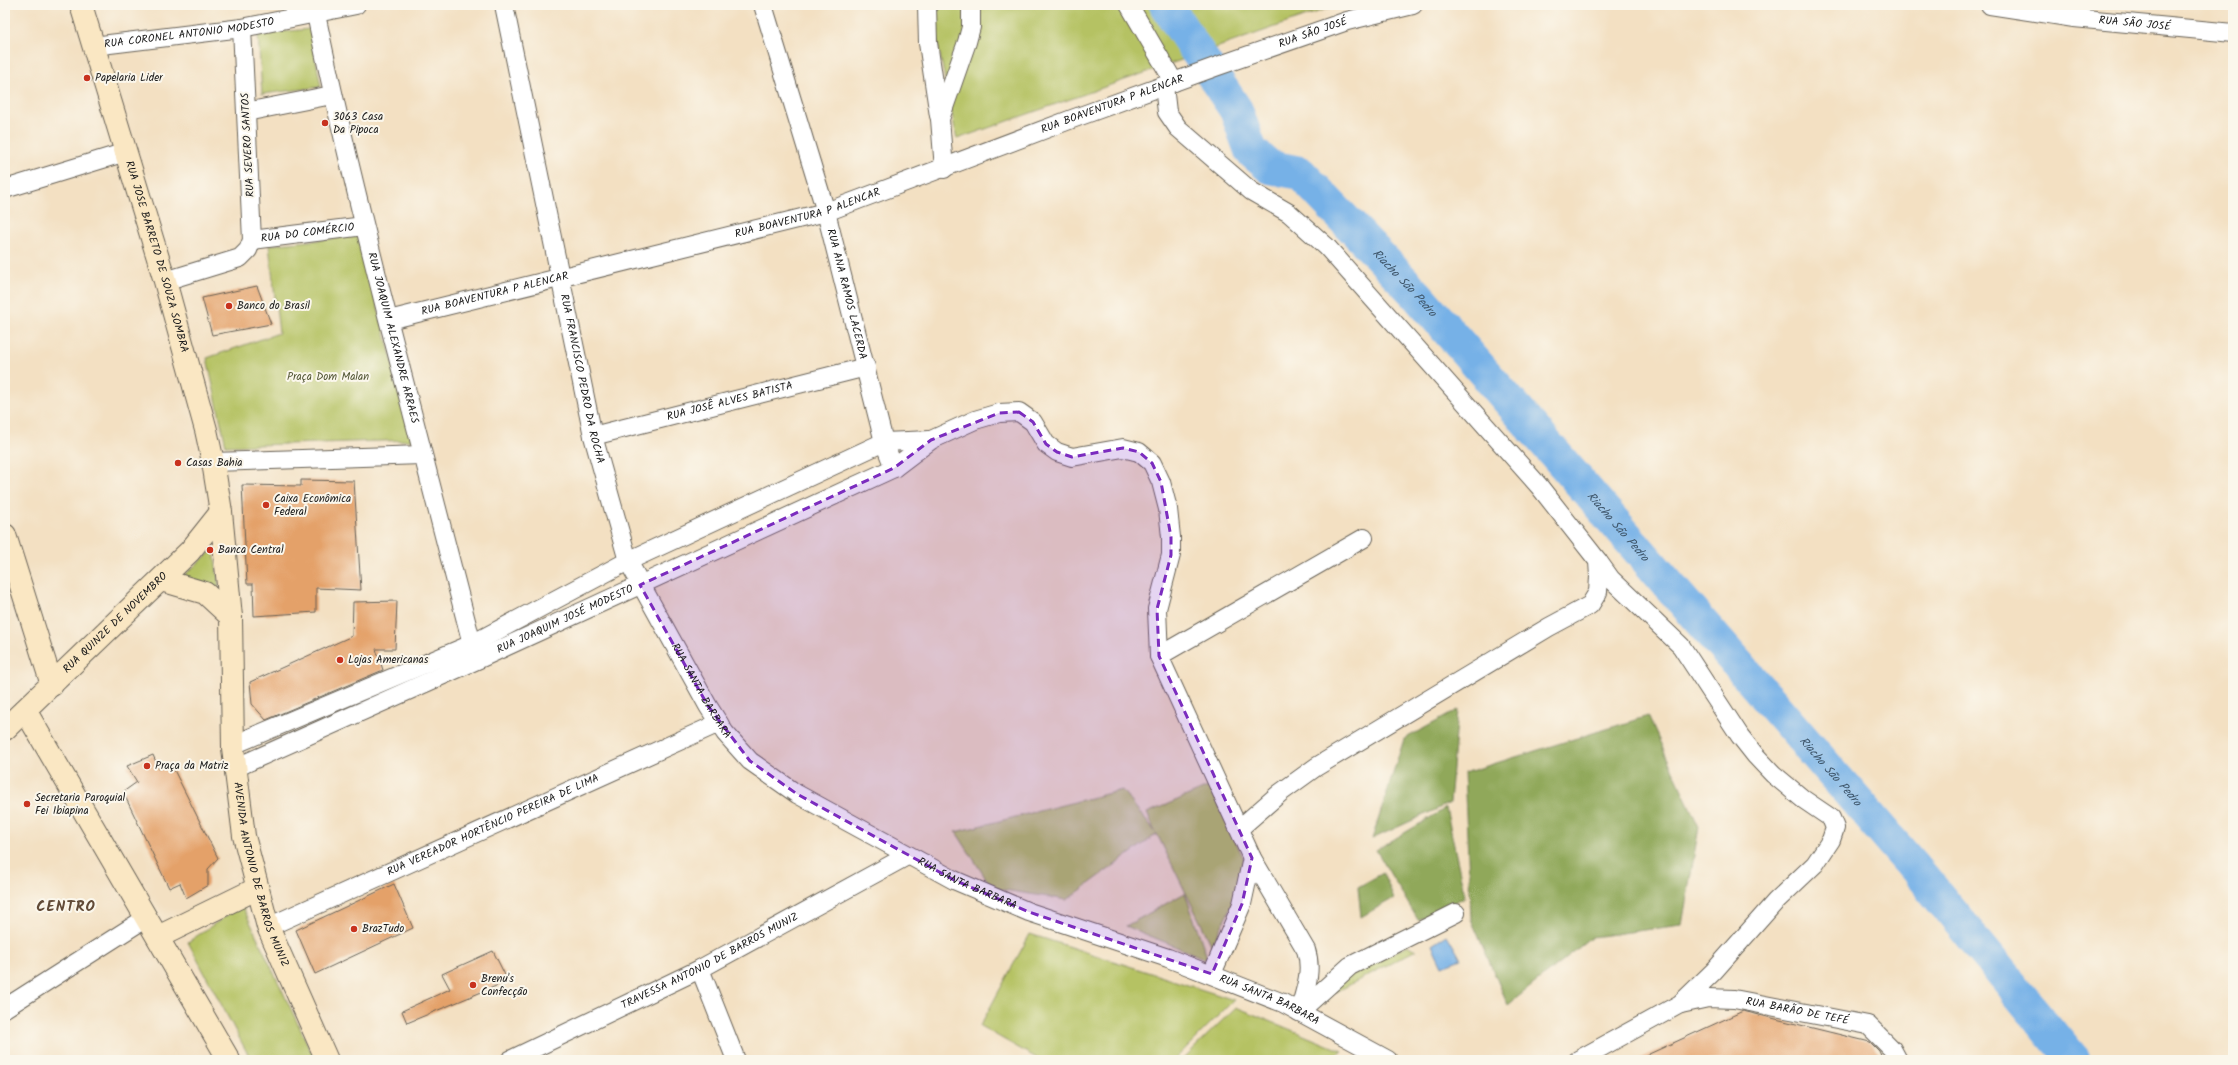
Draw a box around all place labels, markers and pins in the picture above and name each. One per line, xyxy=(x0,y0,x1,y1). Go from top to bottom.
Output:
place label: Papelaria Lider xyxy=(95,69,164,87)
marker: Papelaria Lider xyxy=(82,73,92,83)
place label: 3063 Casa Da Pipoca xyxy=(333,108,383,139)
marker: 3063 Casa Da Pipoca xyxy=(320,118,330,128)
place label: Banco do Brasil xyxy=(237,297,310,315)
marker: Banco do Brasil xyxy=(224,301,234,311)
place label: Casas Bahia xyxy=(186,454,243,472)
marker: Casas Bahia xyxy=(173,458,183,468)
place label: Caixa Econômica Federal xyxy=(274,490,351,521)
marker: Caixa Econômica Federal xyxy=(261,500,271,510)
place label: Banca Central xyxy=(218,541,284,559)
marker: Banca Central xyxy=(205,545,215,555)
place label: Lojas Americanas xyxy=(348,651,429,669)
marker: Lojas Americanas xyxy=(335,655,345,665)
place label: Praça da Matriz xyxy=(155,757,229,775)
marker: Praça da Matriz xyxy=(142,761,152,771)
place label: Secretaria Paroquial Fei Ibiapina xyxy=(35,789,126,820)
marker: Secretaria Paroquial Fei Ibiapina xyxy=(22,799,32,809)
place label: BrazTudo xyxy=(362,920,404,938)
marker: BrazTudo xyxy=(349,924,359,934)
place label: Brenu's Confecção xyxy=(481,970,528,1001)
marker: Brenu's Confecção xyxy=(468,980,478,990)

